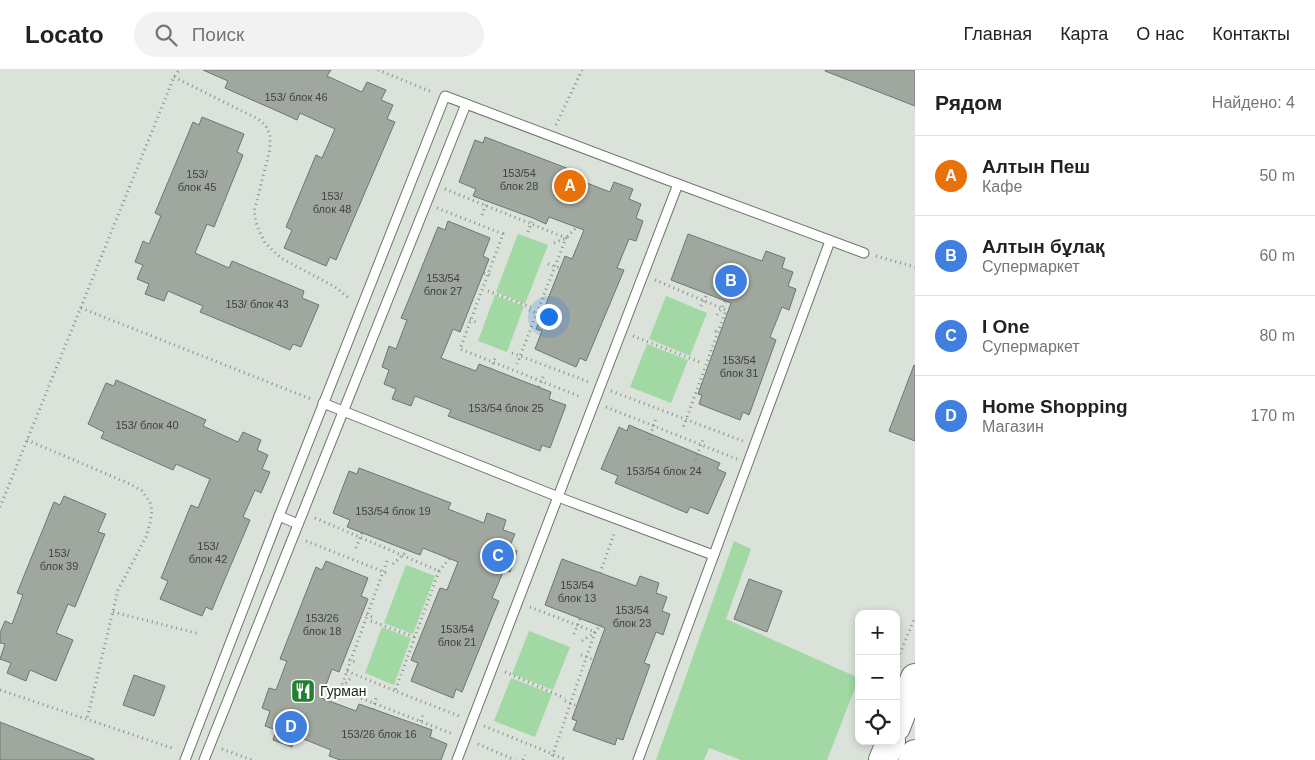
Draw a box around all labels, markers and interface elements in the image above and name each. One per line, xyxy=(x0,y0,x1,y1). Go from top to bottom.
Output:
search box xyxy=(134,12,484,57)
text: Locato xyxy=(25,21,104,48)
icon: search xyxy=(152,21,180,49)
text: Поиск xyxy=(192,24,244,45)
text: Главная xyxy=(964,24,1032,44)
text: Карта xyxy=(1060,24,1108,44)
text: О нас xyxy=(1136,24,1184,44)
text: Контакты xyxy=(1212,24,1290,44)
house number: 153/ блок 46 xyxy=(264,91,328,103)
text: Рядом xyxy=(935,91,1002,114)
text: Найдено: 4 xyxy=(1212,94,1295,111)
text: Алтын Пеш xyxy=(982,156,1090,177)
house number: 153/54 блок 28 xyxy=(500,167,538,192)
pin: A xyxy=(554,167,586,205)
text: A xyxy=(945,167,957,184)
text: 50 m xyxy=(1259,167,1295,184)
house number: 153/ блок 45 xyxy=(178,168,216,193)
text: Кафе xyxy=(982,178,1022,195)
house number: 153/ блок 48 xyxy=(313,190,351,215)
text: Алтын бұлақ xyxy=(982,236,1105,257)
text: B xyxy=(945,247,957,264)
text: 60 m xyxy=(1259,247,1295,264)
text: Супермаркет xyxy=(982,258,1080,275)
pin: B xyxy=(715,262,747,300)
house number: 153/54 блок 27 xyxy=(424,272,462,297)
house number: 153/ блок 43 xyxy=(225,298,289,310)
your location xyxy=(536,304,562,330)
text: I One xyxy=(982,316,1030,337)
text: C xyxy=(945,327,957,344)
text: 80 m xyxy=(1259,327,1295,344)
text: Супермаркет xyxy=(982,338,1080,355)
house number: 153/54 блок 31 xyxy=(720,354,758,379)
text: Home Shopping xyxy=(982,396,1128,417)
house number: 153/54 блок 25 xyxy=(468,402,544,414)
text: D xyxy=(945,407,957,424)
text: 170 m xyxy=(1251,407,1295,424)
text: Магазин xyxy=(982,418,1044,435)
house number: 153/ блок 40 xyxy=(115,419,179,431)
house number: 153/54 блок 24 xyxy=(626,465,702,477)
house number: 153/54 блок 19 xyxy=(355,505,431,517)
pin: C xyxy=(482,537,514,575)
house number: 153/ блок 42 xyxy=(189,540,227,565)
house number: 153/ блок 39 xyxy=(40,547,78,572)
house number: 153/54 блок 13 xyxy=(558,579,596,604)
house number: 153/54 блок 23 xyxy=(613,604,651,629)
map controls xyxy=(855,610,900,745)
button: + xyxy=(855,610,900,655)
house number: 153/26 блок 18 xyxy=(303,612,341,637)
house number: 153/54 блок 21 xyxy=(438,623,476,648)
button: − xyxy=(855,655,900,700)
restaurant icon: Гурман xyxy=(290,678,316,704)
place label: Гурман xyxy=(320,683,366,699)
button: locate xyxy=(855,700,900,745)
pin: D xyxy=(275,708,307,746)
house number: 153/26 блок 16 xyxy=(341,728,417,740)

